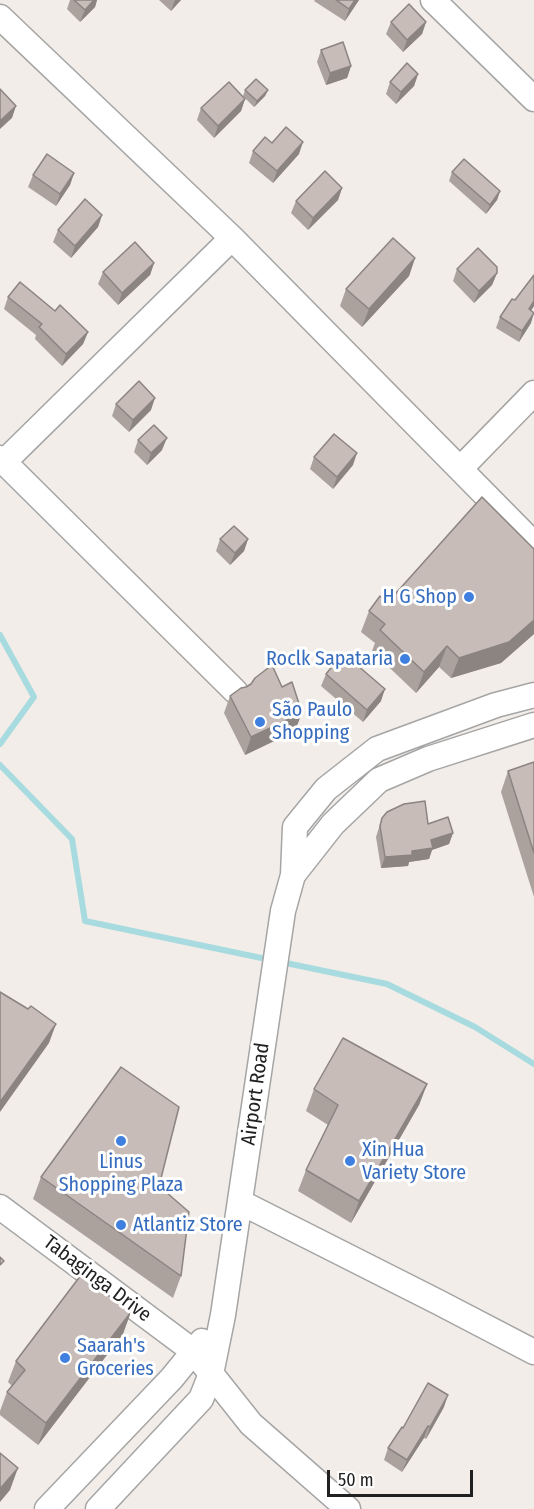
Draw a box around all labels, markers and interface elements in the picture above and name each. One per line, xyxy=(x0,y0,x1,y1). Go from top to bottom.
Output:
place label: H G Shop xyxy=(382,585,457,609)
marker: H G Shop xyxy=(462,590,476,604)
place label: Roclk Sapataria xyxy=(266,647,393,671)
marker: Roclk Sapataria xyxy=(398,652,412,666)
place label: São Paulo Shopping xyxy=(272,698,352,745)
marker: São Paulo Shopping xyxy=(253,715,267,729)
street label: Airport Road xyxy=(237,1041,275,1147)
marker: Linus Shopping Plaza xyxy=(114,1134,128,1148)
place label: Xin Hua Variety Store xyxy=(362,1138,466,1185)
place label: Linus Shopping Plaza xyxy=(59,1150,183,1197)
marker: Xin Hua Variety Store xyxy=(343,1154,357,1168)
place label: Atlantiz Store xyxy=(133,1213,243,1237)
marker: Atlantiz Store xyxy=(114,1218,128,1232)
street label: Tabaginga Drive xyxy=(38,1231,156,1327)
place label: Saarah's Groceries xyxy=(77,1334,154,1381)
marker: Saarah's Groceries xyxy=(58,1351,72,1365)
scale bar xyxy=(330,1458,476,1496)
text: 50 m xyxy=(338,1469,374,1491)

